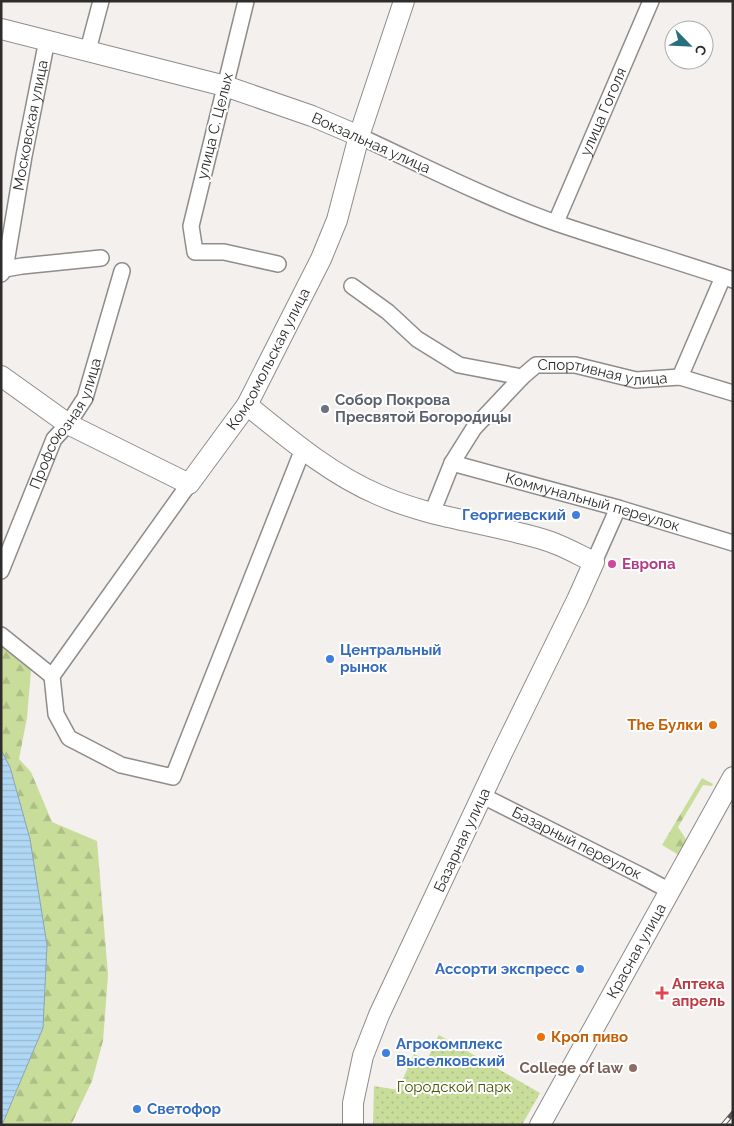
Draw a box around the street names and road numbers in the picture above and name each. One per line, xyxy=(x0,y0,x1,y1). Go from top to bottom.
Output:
street label: Московская улица xyxy=(9,58,52,192)
street label: улица Гоголя xyxy=(576,65,630,159)
street label: улица С. Целых xyxy=(193,70,237,181)
street label: Вокзальная улица xyxy=(309,109,433,177)
street label: Комсомольская улица xyxy=(223,285,314,434)
street label: Профсоюзная улица xyxy=(26,356,105,492)
street label: Спортивная улица xyxy=(537,356,668,389)
street label: Коммунальный переулок xyxy=(504,469,682,535)
street label: Базарная улица xyxy=(430,785,494,895)
street label: Базарный переулок xyxy=(509,803,645,883)
street label: Красная улица xyxy=(603,900,670,1002)

